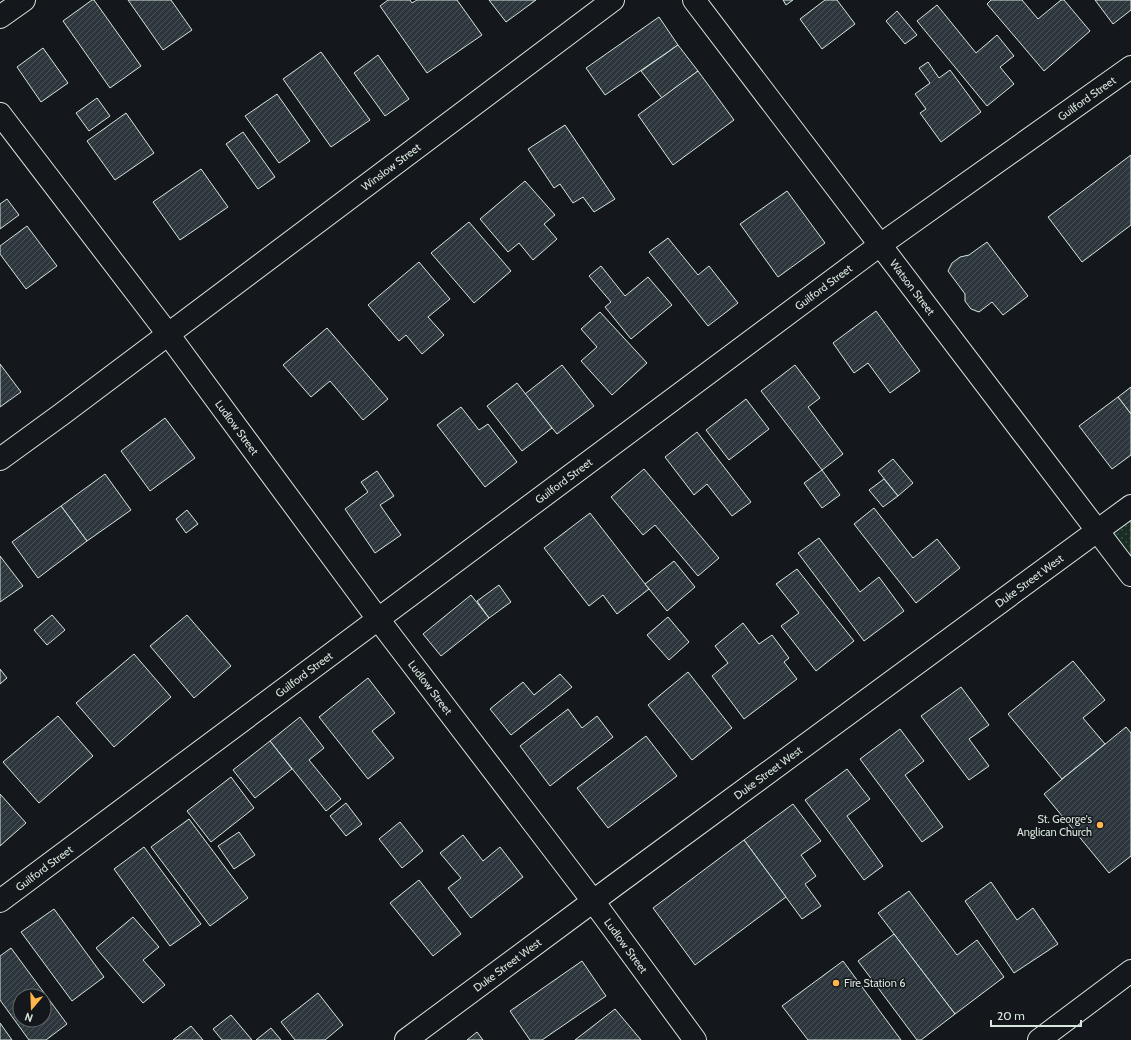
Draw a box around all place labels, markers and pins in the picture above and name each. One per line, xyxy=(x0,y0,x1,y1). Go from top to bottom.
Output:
place label: St. George's Anglican Church xyxy=(1017,812,1092,839)
marker: St. George's Anglican Church xyxy=(1095,820,1105,830)
place label: Fire Station 6 xyxy=(844,976,906,990)
marker: Fire Station 6 xyxy=(831,978,841,988)

